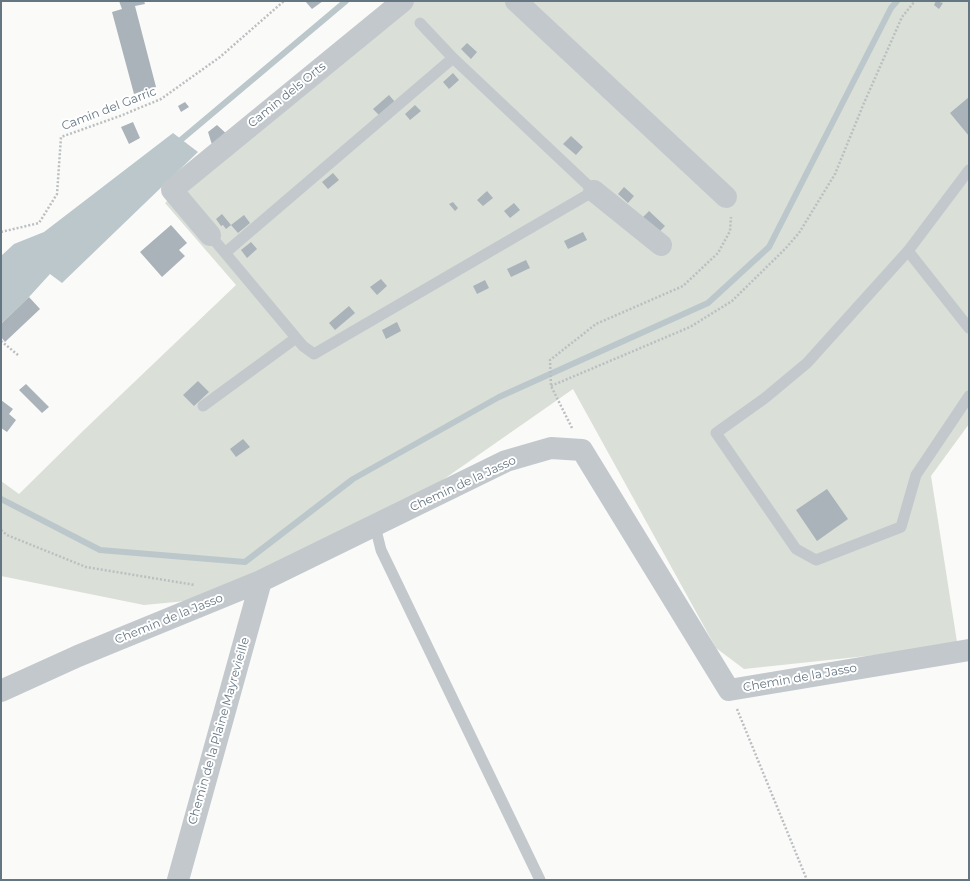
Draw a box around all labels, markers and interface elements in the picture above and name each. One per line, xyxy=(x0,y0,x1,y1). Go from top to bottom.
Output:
street label: Camin dels Orts xyxy=(245,59,329,131)
street label: Camin del Garric xyxy=(60,84,158,134)
street label: Chemin de la Jasso xyxy=(408,453,518,515)
street label: Chemin de la Jasso xyxy=(113,591,225,647)
street label: Chemin de la Plaine Mayrevieille xyxy=(185,636,253,826)
street label: Chemin de la Jasso xyxy=(742,661,858,695)

